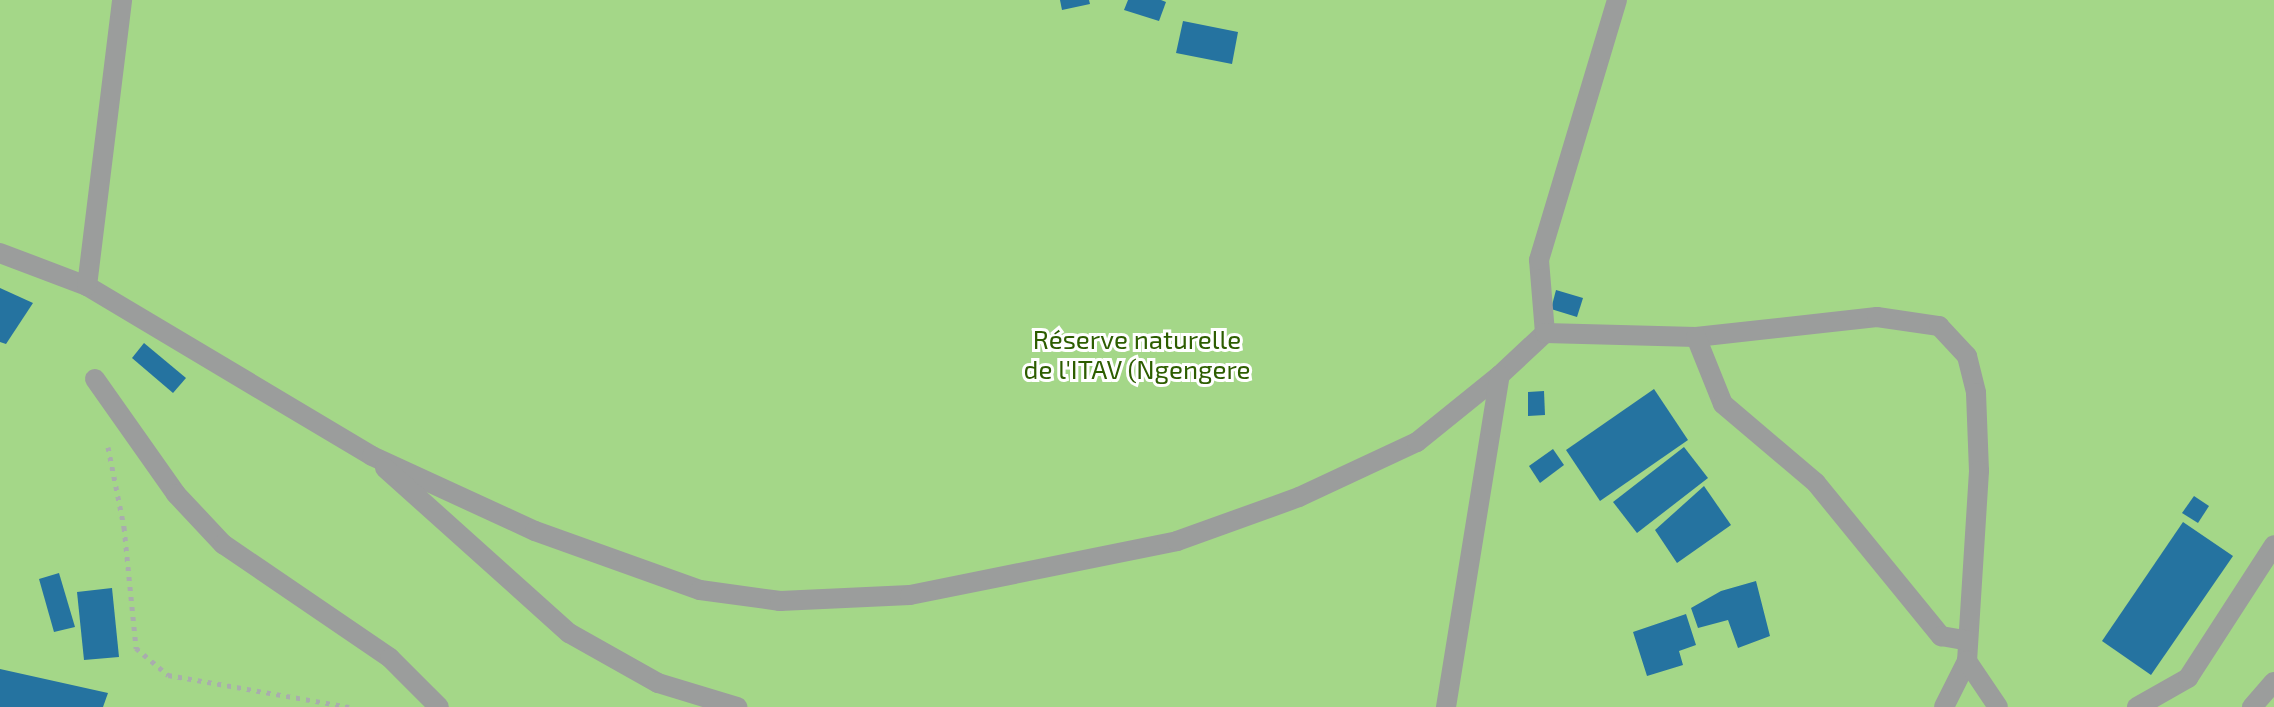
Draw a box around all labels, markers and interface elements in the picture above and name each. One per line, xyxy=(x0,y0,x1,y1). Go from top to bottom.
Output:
park label: Réserve naturelle de l'ITAV (Ngengere xyxy=(1023,323,1251,384)

